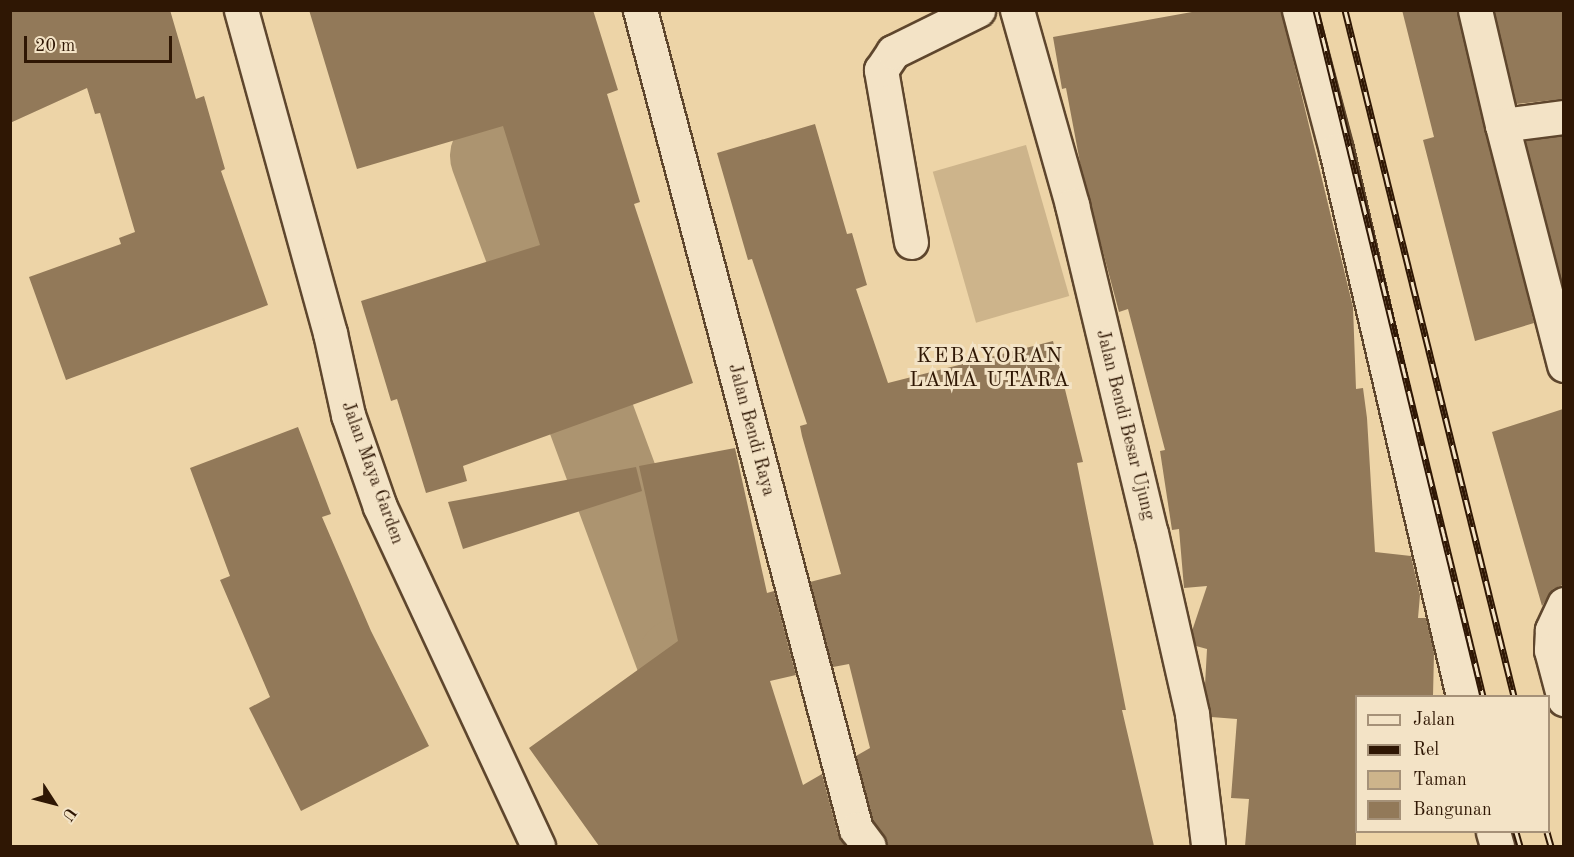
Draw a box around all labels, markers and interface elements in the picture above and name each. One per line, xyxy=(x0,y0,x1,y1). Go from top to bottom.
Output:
scale bar xyxy=(27,24,176,62)
text: 20 m xyxy=(35,37,75,55)
street label: Jalan Bendi Besar Ujung xyxy=(1091,328,1159,522)
district label: KEBAYORAN LAMA UTARA xyxy=(909,344,1071,394)
street label: Jalan Bendi Raya xyxy=(723,361,779,499)
street label: Jalan Maya Garden xyxy=(336,399,408,547)
legend xyxy=(1355,695,1550,833)
text: Jalan xyxy=(1413,711,1455,729)
text: Rel xyxy=(1413,741,1439,759)
text: Taman xyxy=(1413,771,1467,789)
north arrow xyxy=(24,773,84,833)
text: Bangunan xyxy=(1413,801,1492,819)
text: U xyxy=(58,804,79,823)

